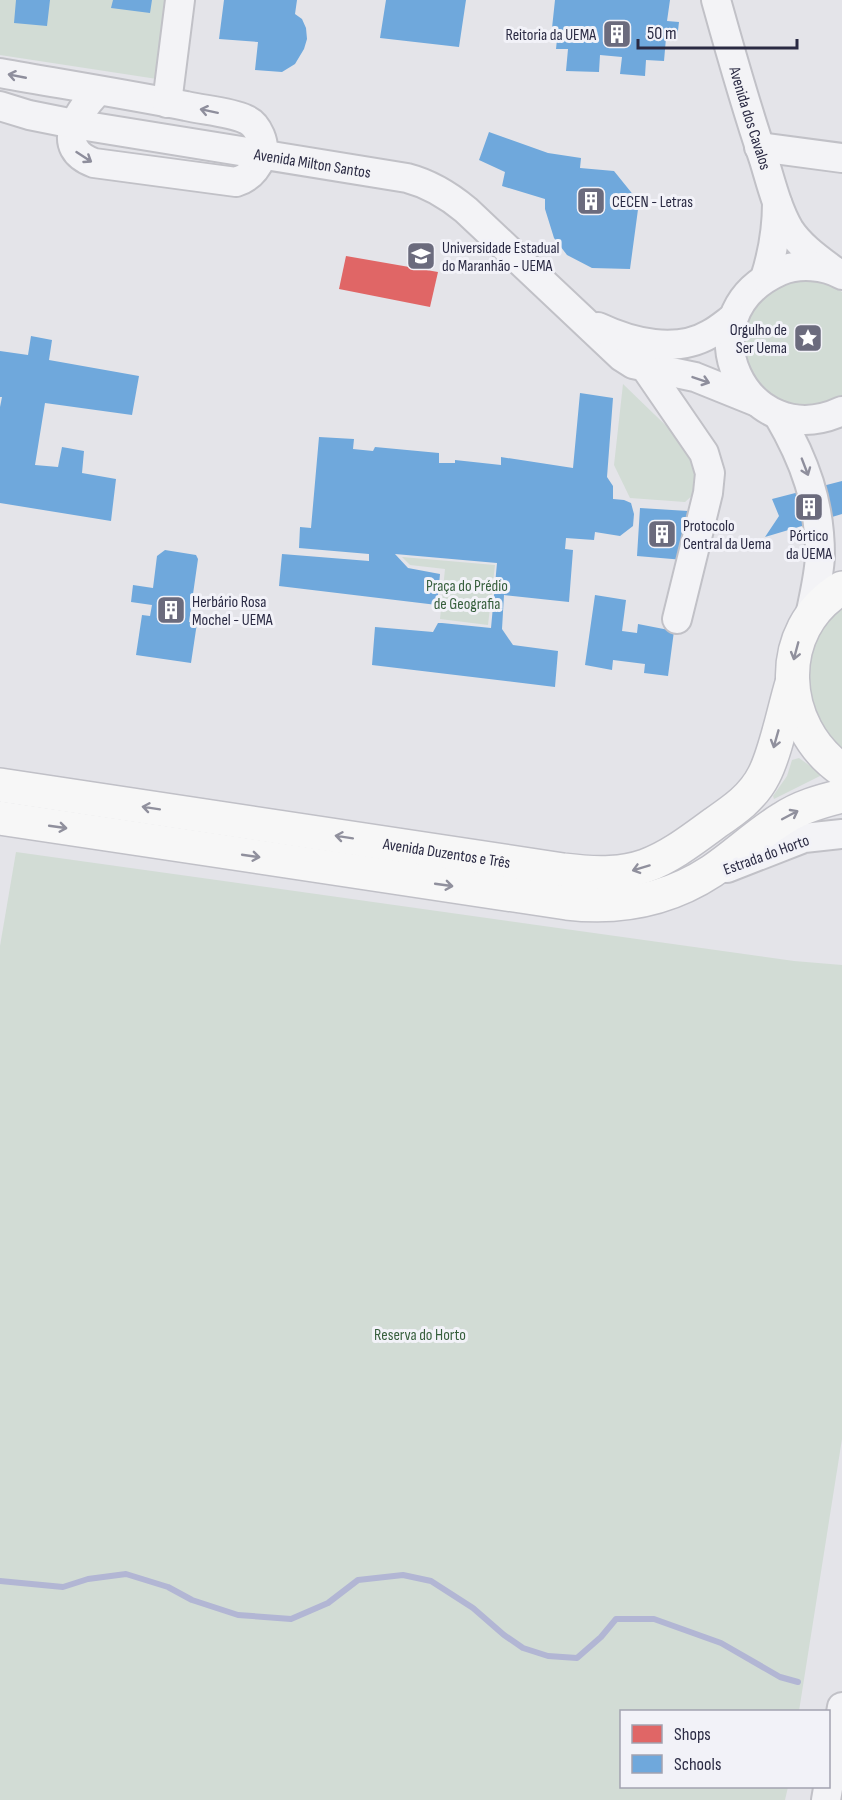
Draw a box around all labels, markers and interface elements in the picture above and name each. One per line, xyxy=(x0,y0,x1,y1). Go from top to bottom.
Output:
scale bar xyxy=(638,12,797,50)
building icon: Reitoria da UEMA xyxy=(601,18,633,50)
text: 50 m xyxy=(647,23,677,44)
place label: Reitoria da UEMA xyxy=(505,26,596,45)
street label: Avenida dos Cavalos xyxy=(724,64,774,172)
one-way arrow xyxy=(8,70,27,81)
one-way arrow xyxy=(200,105,219,116)
street label: Avenida Milton Santos xyxy=(252,145,372,183)
one-way arrow xyxy=(76,150,93,163)
building icon: CECEN - Letras xyxy=(575,185,607,217)
place label: CECEN - Letras xyxy=(612,193,693,212)
place label: Universidade Estadual do Maranhão - UEMA xyxy=(442,239,560,276)
school or university icon: Universidade Estadual do Maranhão - UEMA xyxy=(405,240,437,272)
place label: Orgulho de Ser Uema xyxy=(730,321,787,358)
place icon: Orgulho de Ser Uema xyxy=(792,322,824,354)
one-way arrow xyxy=(691,375,710,386)
one-way arrow xyxy=(800,457,811,476)
building icon: Pórtico da UEMA xyxy=(793,491,825,523)
place label: Protocolo Central da Uema xyxy=(683,517,771,554)
building icon: Protocolo Central da Uema xyxy=(646,518,678,550)
place label: Pórtico da UEMA xyxy=(786,527,832,564)
park label: Praça do Prédio de Geografia xyxy=(426,577,508,614)
place label: Herbário Rosa Mochel - UEMA xyxy=(192,593,273,630)
building icon: Herbário Rosa Mochel - UEMA xyxy=(155,594,187,626)
one-way arrow xyxy=(790,641,802,660)
one-way arrow xyxy=(770,729,781,748)
one-way arrow xyxy=(142,803,162,814)
one-way arrow xyxy=(781,809,798,821)
one-way arrow xyxy=(47,821,67,832)
street label: Estrada do Horto xyxy=(721,831,812,880)
one-way arrow xyxy=(335,832,354,843)
street label: Avenida Duzentos e Três xyxy=(381,835,512,873)
one-way arrow xyxy=(240,850,260,861)
one-way arrow xyxy=(632,863,651,874)
one-way arrow xyxy=(433,879,453,890)
park label: Reserva do Horto xyxy=(374,1326,466,1345)
legend xyxy=(620,1710,830,1788)
text: Shops xyxy=(674,1724,711,1745)
text: Schools xyxy=(674,1754,721,1775)

